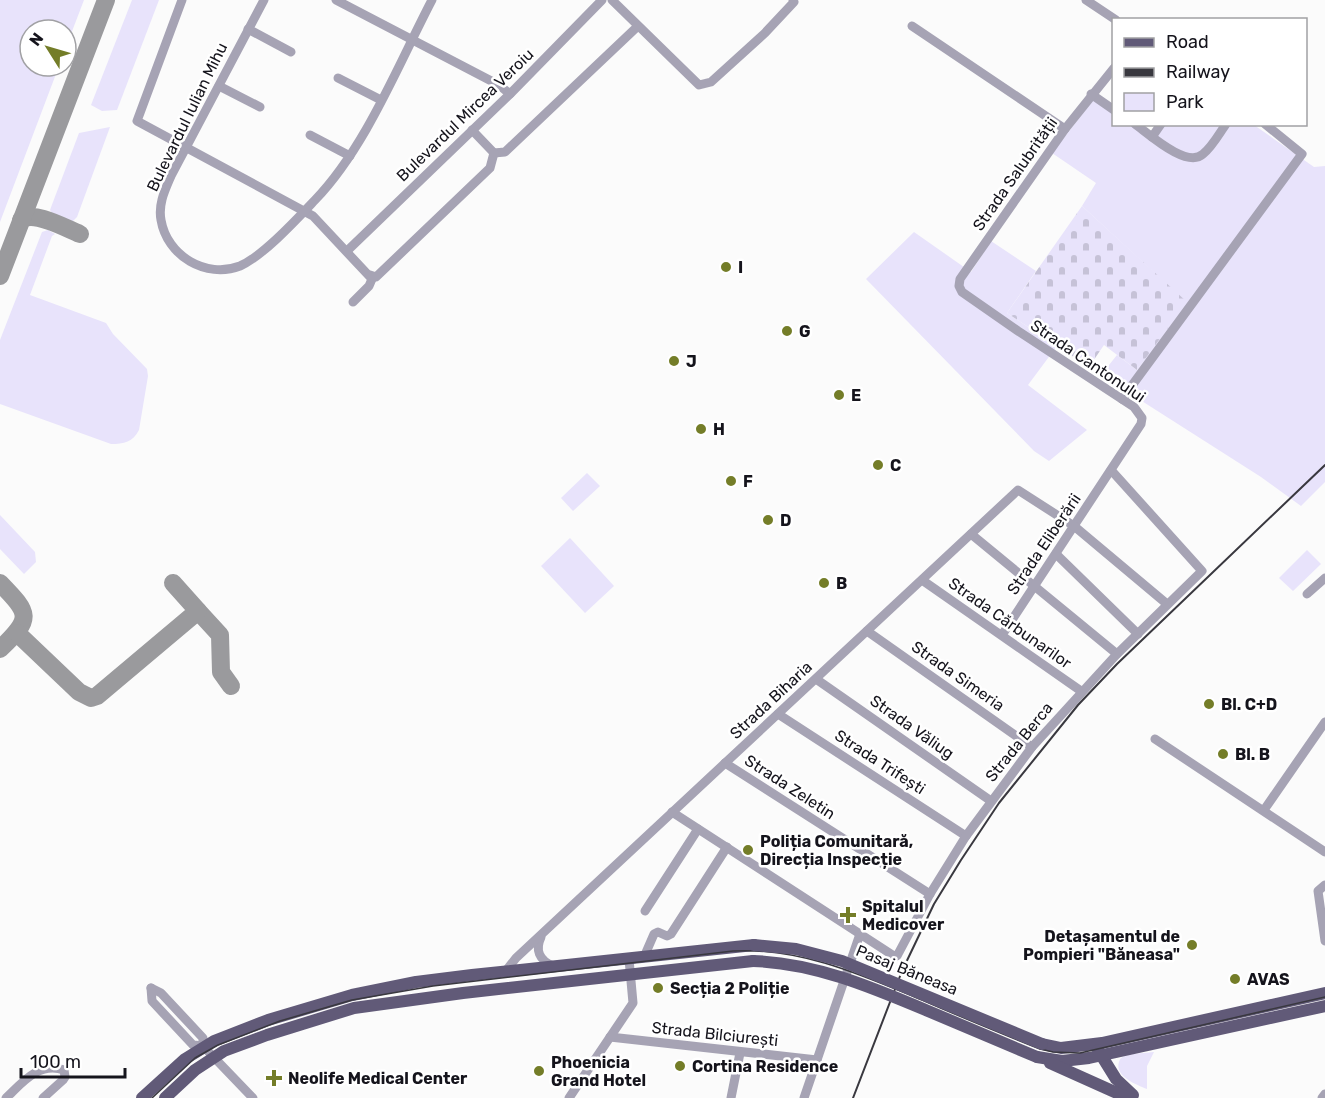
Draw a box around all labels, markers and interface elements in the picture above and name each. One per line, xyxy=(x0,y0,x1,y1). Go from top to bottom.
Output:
north arrow xyxy=(18,18,78,78)
legend xyxy=(1112,18,1307,126)
text: N xyxy=(25,29,47,50)
text: Road xyxy=(1166,31,1209,53)
street label: Bulevardul Iulian Mihu xyxy=(143,39,231,195)
street label: Bulevardul Mircea Veroiu xyxy=(393,45,537,185)
text: Railway xyxy=(1166,61,1230,83)
text: Park xyxy=(1166,91,1204,113)
street label: Strada Salubrității xyxy=(969,114,1061,234)
place label: I xyxy=(738,258,743,277)
marker: I xyxy=(719,260,733,274)
street label: Strada Cantonului xyxy=(1027,316,1149,406)
place label: G xyxy=(799,322,811,341)
marker: G xyxy=(780,324,794,338)
place label: J xyxy=(686,352,697,371)
marker: J xyxy=(667,354,681,368)
place label: E xyxy=(851,386,861,405)
marker: E xyxy=(832,388,846,402)
place label: H xyxy=(713,420,725,439)
marker: H xyxy=(694,422,708,436)
place label: C xyxy=(890,456,901,475)
marker: C xyxy=(871,458,885,472)
place label: F xyxy=(743,472,753,491)
marker: F xyxy=(724,474,738,488)
street label: Strada Eliberării xyxy=(1003,490,1085,598)
place label: D xyxy=(780,511,791,530)
marker: D xyxy=(761,513,775,527)
street label: Strada Cărbunarilor xyxy=(945,573,1075,673)
place label: B xyxy=(836,574,847,593)
marker: B xyxy=(817,576,831,590)
street label: Strada Simeria xyxy=(908,637,1008,715)
street label: Strada Biharia xyxy=(726,657,816,743)
street label: Strada Văliug xyxy=(866,691,958,763)
place label: Bl. C+D xyxy=(1221,695,1277,714)
marker: Bl. C+D xyxy=(1202,697,1216,711)
street label: Strada Berca xyxy=(981,699,1057,785)
street label: Strada Trifești xyxy=(831,726,929,798)
place label: Bl. B xyxy=(1235,745,1270,764)
marker: Bl. B xyxy=(1216,747,1230,761)
street label: Strada Zeletin xyxy=(741,751,839,823)
place label: Poliția Comunitară, Direcția Inspecție xyxy=(760,832,913,869)
marker: Poliția Comunitară, Direcția Inspecție xyxy=(741,843,755,857)
place label: Spitalul Medicover xyxy=(862,897,945,934)
marker: Spitalul Medicover xyxy=(839,906,857,924)
place label: Detașamentul de Pompieri "Băneasa" xyxy=(1023,927,1180,964)
marker: Detașamentul de Pompieri "Băneasa" xyxy=(1185,938,1199,952)
street label: Pasaj Băneasa xyxy=(853,941,961,999)
place label: AVAS xyxy=(1247,970,1290,989)
marker: AVAS xyxy=(1228,972,1242,986)
place label: Secția 2 Poliție xyxy=(670,979,789,998)
marker: Secția 2 Poliție xyxy=(651,981,665,995)
street label: Strada Bilciurești xyxy=(651,1018,779,1050)
scale bar xyxy=(21,1041,124,1079)
text: 100 m xyxy=(30,1051,81,1073)
place label: Phoenicia Grand Hotel xyxy=(551,1053,646,1090)
place label: Cortina Residence xyxy=(692,1057,838,1076)
marker: Cortina Residence xyxy=(673,1059,687,1073)
marker: Phoenicia Grand Hotel xyxy=(532,1064,546,1078)
marker: Neolife Medical Center xyxy=(265,1069,283,1087)
place label: Neolife Medical Center xyxy=(288,1069,468,1088)

